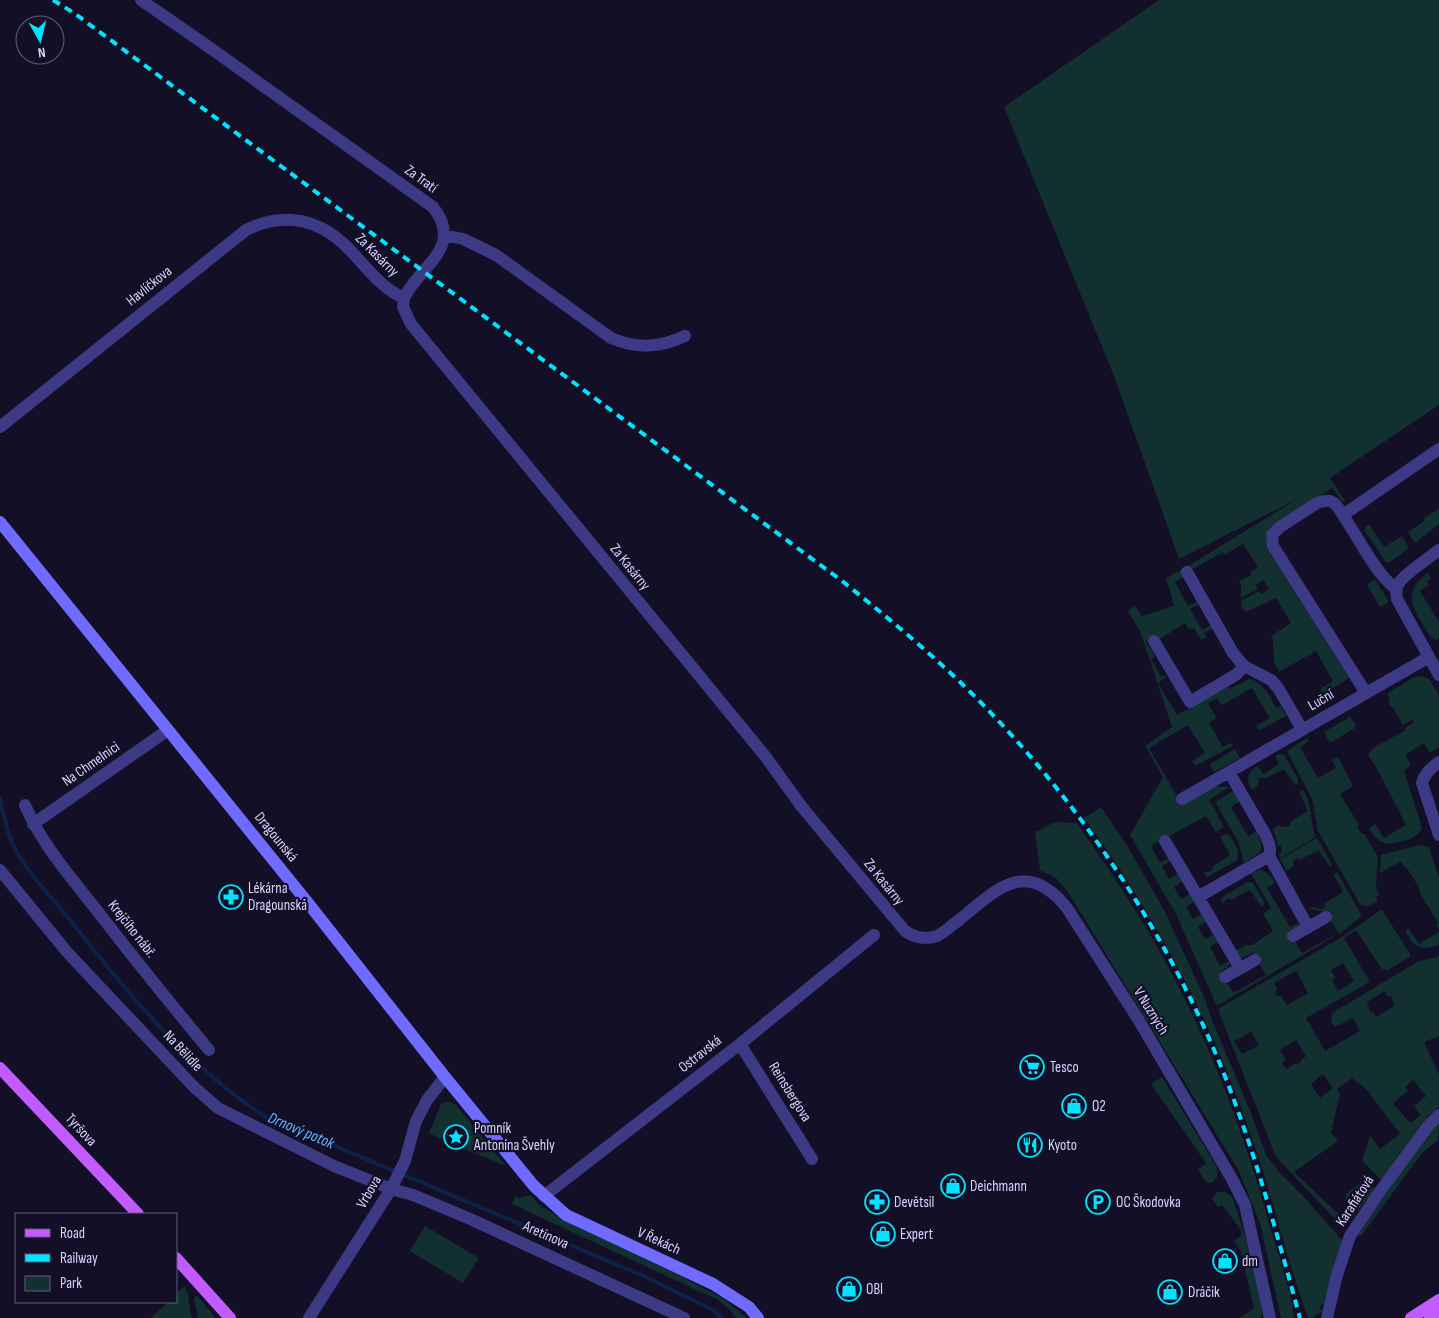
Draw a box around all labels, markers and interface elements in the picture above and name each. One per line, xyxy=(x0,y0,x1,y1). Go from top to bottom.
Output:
north arrow xyxy=(15,15,65,65)
text: N xyxy=(37,43,47,61)
street label: Za Tratí xyxy=(401,161,441,198)
street label: Za Kasárny xyxy=(351,229,403,281)
street label: Havlíčkova xyxy=(122,262,176,310)
street label: Za Kasárny xyxy=(606,540,655,594)
street label: Luční xyxy=(1305,685,1338,715)
street label: Na Chmelnici xyxy=(59,737,124,791)
street label: Dragounská xyxy=(250,808,302,866)
street label: Za Kasárny xyxy=(860,855,909,909)
place label: Lékárna Dragounská xyxy=(248,879,307,915)
pharmacy icon: Lékárna Dragounská xyxy=(218,884,244,910)
street label: Krejčího nábř. xyxy=(104,896,161,962)
street label: V Nuzných xyxy=(1129,984,1173,1038)
street label: Na Bělidle xyxy=(159,1026,207,1076)
street label: Ostravská xyxy=(675,1031,726,1077)
supermarket icon: Tesco xyxy=(1019,1054,1045,1080)
place label: Tesco xyxy=(1050,1058,1079,1077)
street label: Reinsbergova xyxy=(764,1059,816,1126)
shop icon: O2 xyxy=(1061,1093,1087,1119)
place label: O2 xyxy=(1092,1097,1106,1116)
water label: Drnový potok xyxy=(265,1109,338,1154)
street label: Tyršova xyxy=(61,1110,101,1151)
place label: Pomník Antonína Švehly xyxy=(473,1119,555,1155)
place icon: Pomník Antonína Švehly xyxy=(443,1124,469,1150)
restaurant icon: Kyoto xyxy=(1017,1132,1043,1158)
place label: Kyoto xyxy=(1048,1136,1077,1155)
street label: Vrbova xyxy=(352,1172,386,1212)
street label: Karafiátová xyxy=(1332,1172,1378,1230)
shop icon: Deichmann xyxy=(940,1173,966,1199)
place label: Deichmann xyxy=(970,1177,1027,1196)
pharmacy icon: Devětsil xyxy=(864,1189,890,1215)
parking icon: OC Škodovka xyxy=(1085,1189,1111,1215)
place label: Devětsil xyxy=(894,1193,934,1212)
place label: OC Škodovka xyxy=(1116,1193,1181,1212)
legend xyxy=(15,1213,178,1303)
street label: Aretinova xyxy=(519,1216,572,1254)
shop icon: Expert xyxy=(870,1221,896,1247)
street label: V Řekách xyxy=(634,1223,684,1259)
text: Road xyxy=(60,1224,85,1243)
place label: Expert xyxy=(900,1225,934,1244)
shop icon: dm xyxy=(1212,1248,1238,1274)
text: Railway xyxy=(60,1249,98,1268)
place label: dm xyxy=(1242,1252,1258,1271)
text: Park xyxy=(60,1274,82,1293)
shop icon: OBI xyxy=(836,1276,862,1302)
shop icon: Dráčik xyxy=(1157,1279,1183,1305)
place label: OBI xyxy=(866,1280,883,1299)
place label: Dráčik xyxy=(1188,1283,1220,1302)

